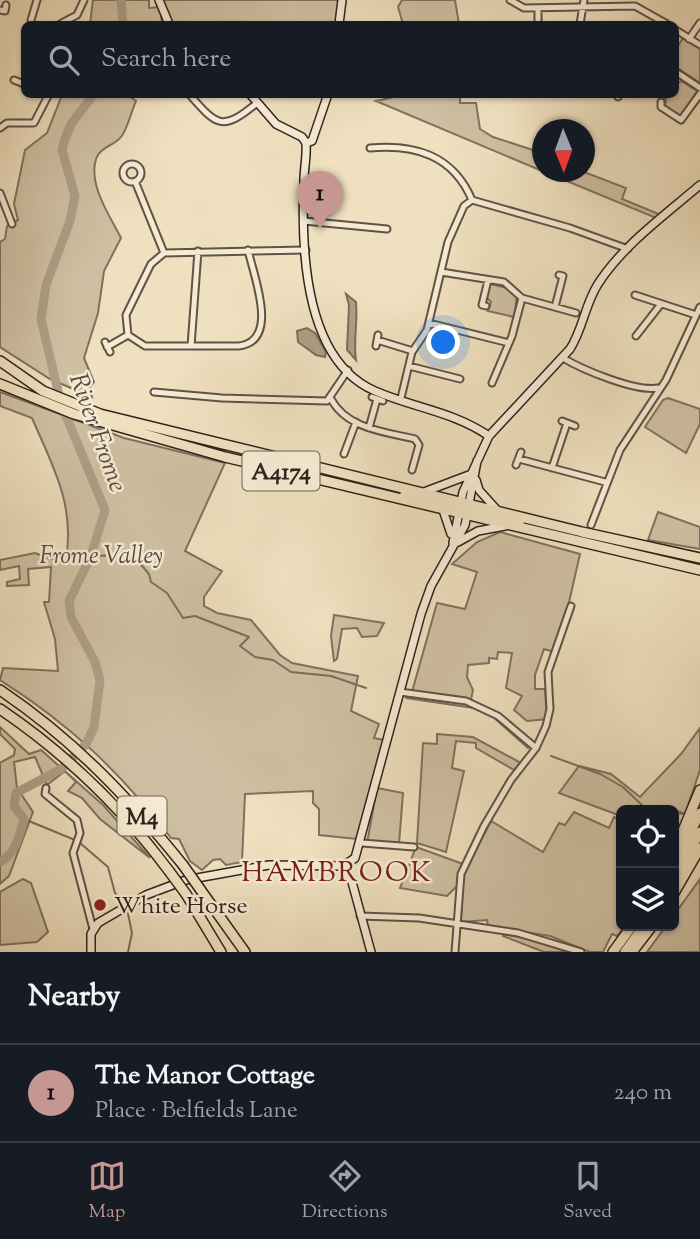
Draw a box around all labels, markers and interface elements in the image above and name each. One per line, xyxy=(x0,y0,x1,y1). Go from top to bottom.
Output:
search box xyxy=(21,21,679,98)
icon: search xyxy=(45,41,83,79)
text: Search here xyxy=(101,41,231,78)
north arrow xyxy=(532,119,595,182)
pin: 1 xyxy=(297,171,343,229)
your location xyxy=(426,325,460,359)
water label: River Frome xyxy=(58,368,135,497)
road number: A4174 xyxy=(243,452,320,491)
park label: Frome Valley xyxy=(39,540,163,574)
road number: M4 xyxy=(118,796,166,836)
map controls xyxy=(616,805,679,931)
button: locate xyxy=(616,805,679,868)
district label: HAMBROOK xyxy=(241,854,433,894)
button: layers xyxy=(616,868,679,931)
place label: White Horse xyxy=(114,890,248,924)
marker: White Horse xyxy=(92,897,108,913)
text: Nearby xyxy=(28,976,120,1019)
text: The Manor Cottage xyxy=(95,1058,315,1095)
text: 1 xyxy=(47,1077,55,1110)
text: 240 m xyxy=(614,1077,672,1110)
text: Place · Belfields Lane xyxy=(95,1095,298,1128)
tab: Map xyxy=(88,1157,126,1226)
tab: Directions xyxy=(302,1157,387,1226)
tab: Saved xyxy=(563,1157,612,1226)

